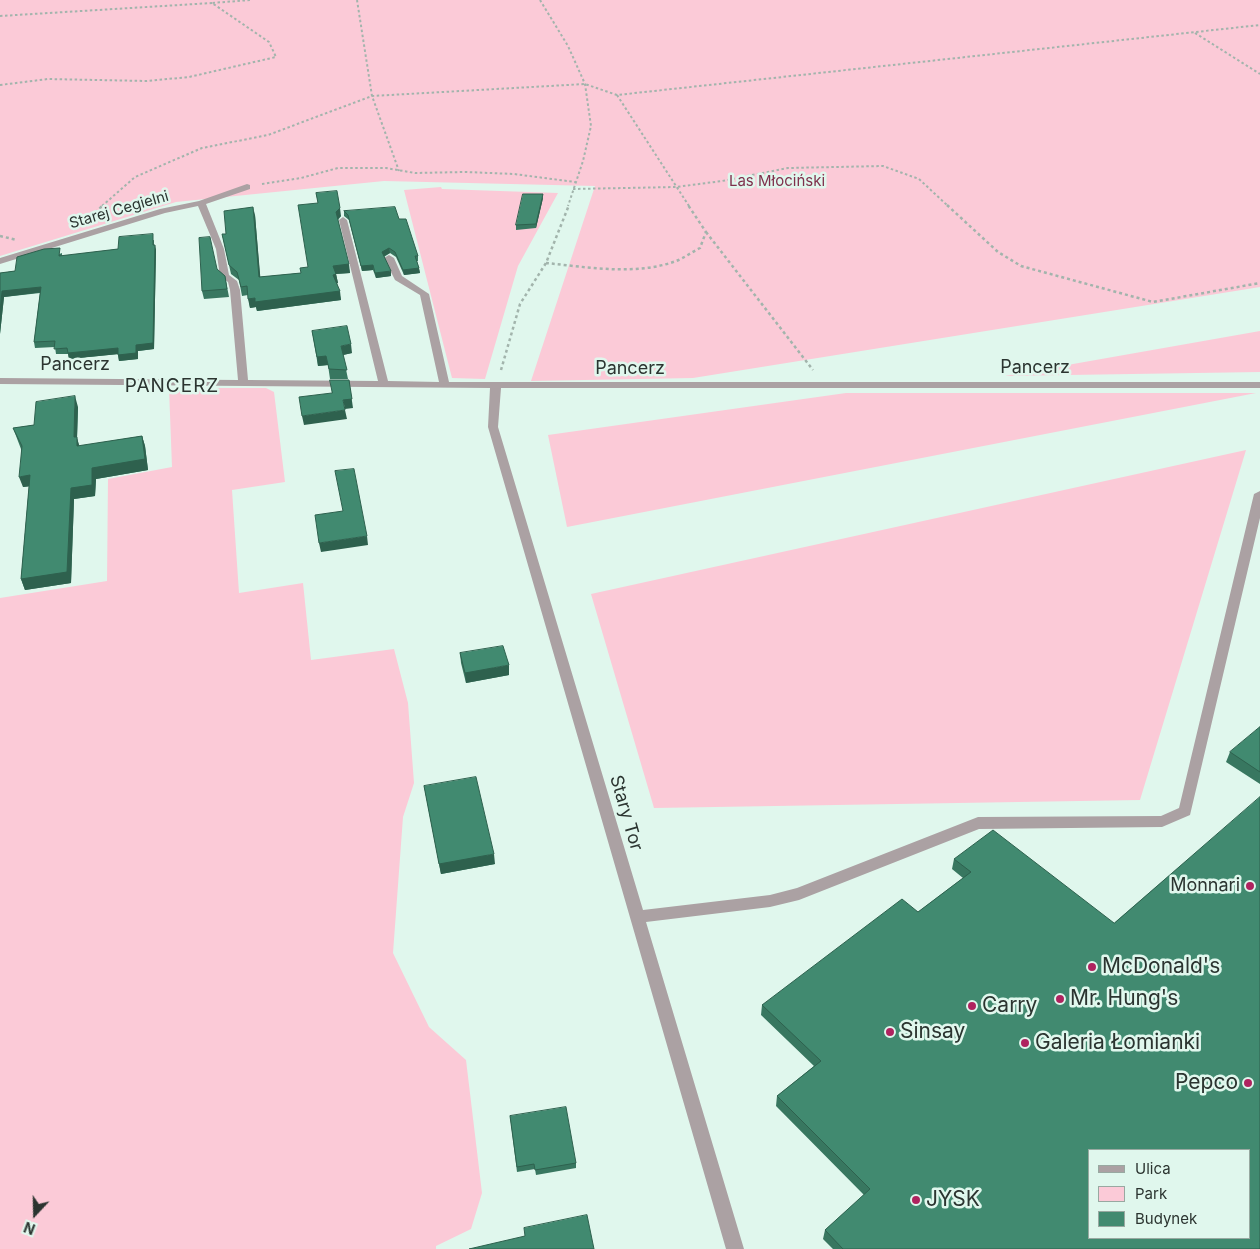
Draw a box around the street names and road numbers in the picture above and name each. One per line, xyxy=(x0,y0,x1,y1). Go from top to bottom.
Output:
street label: Starej Cegielni xyxy=(67,187,171,233)
street label: Pancerz xyxy=(40,354,110,376)
street label: Pancerz xyxy=(1000,357,1070,379)
street label: Pancerz xyxy=(595,358,665,380)
street label: Stary Tor xyxy=(605,773,647,853)

